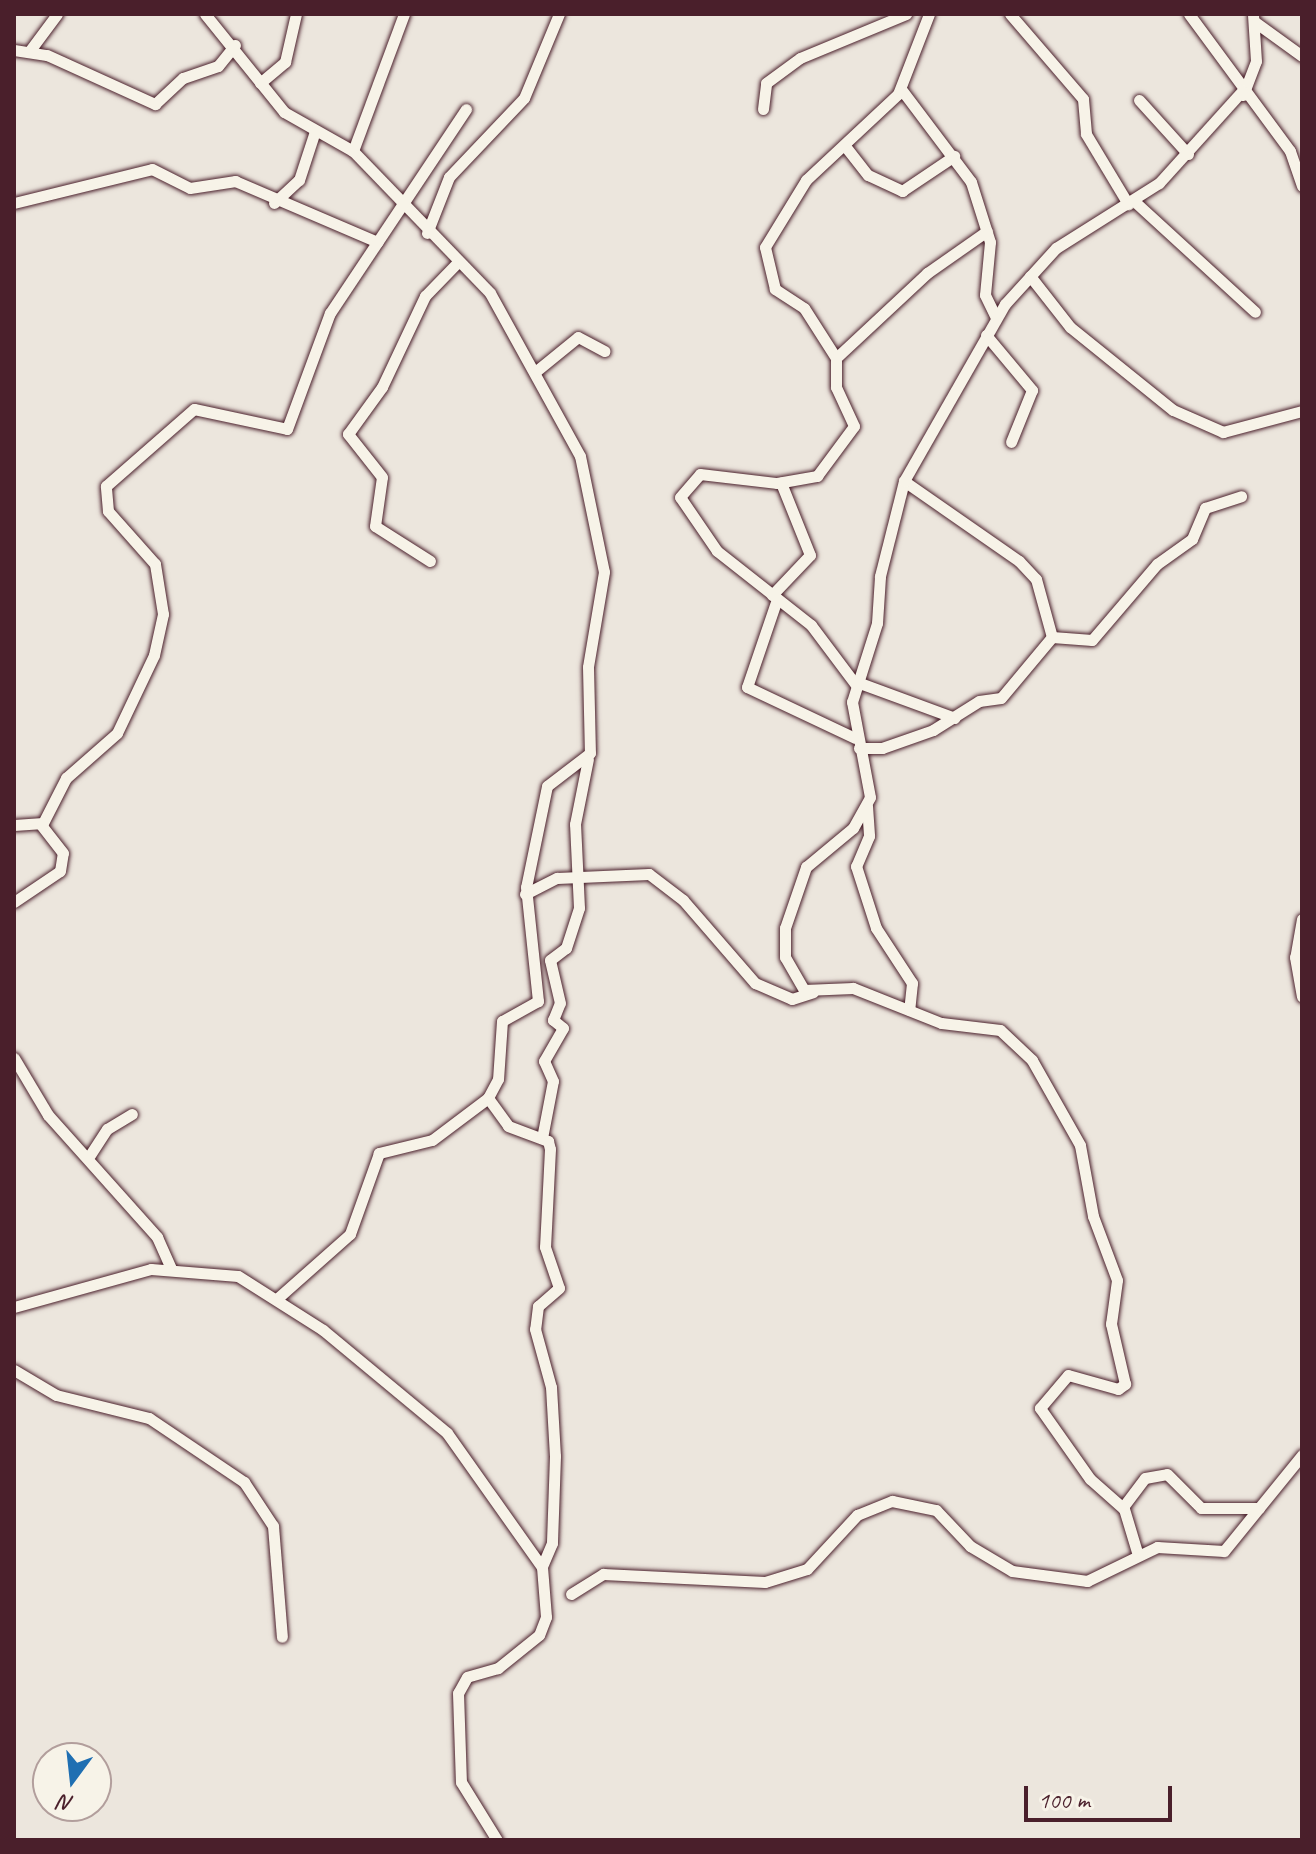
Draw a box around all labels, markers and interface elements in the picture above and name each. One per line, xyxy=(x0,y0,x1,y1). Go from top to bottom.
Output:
north arrow xyxy=(32,1742,112,1822)
scale bar xyxy=(1028,1770,1176,1820)
text: 100 m xyxy=(1038,1785,1090,1815)
text: N xyxy=(56,1788,77,1819)

